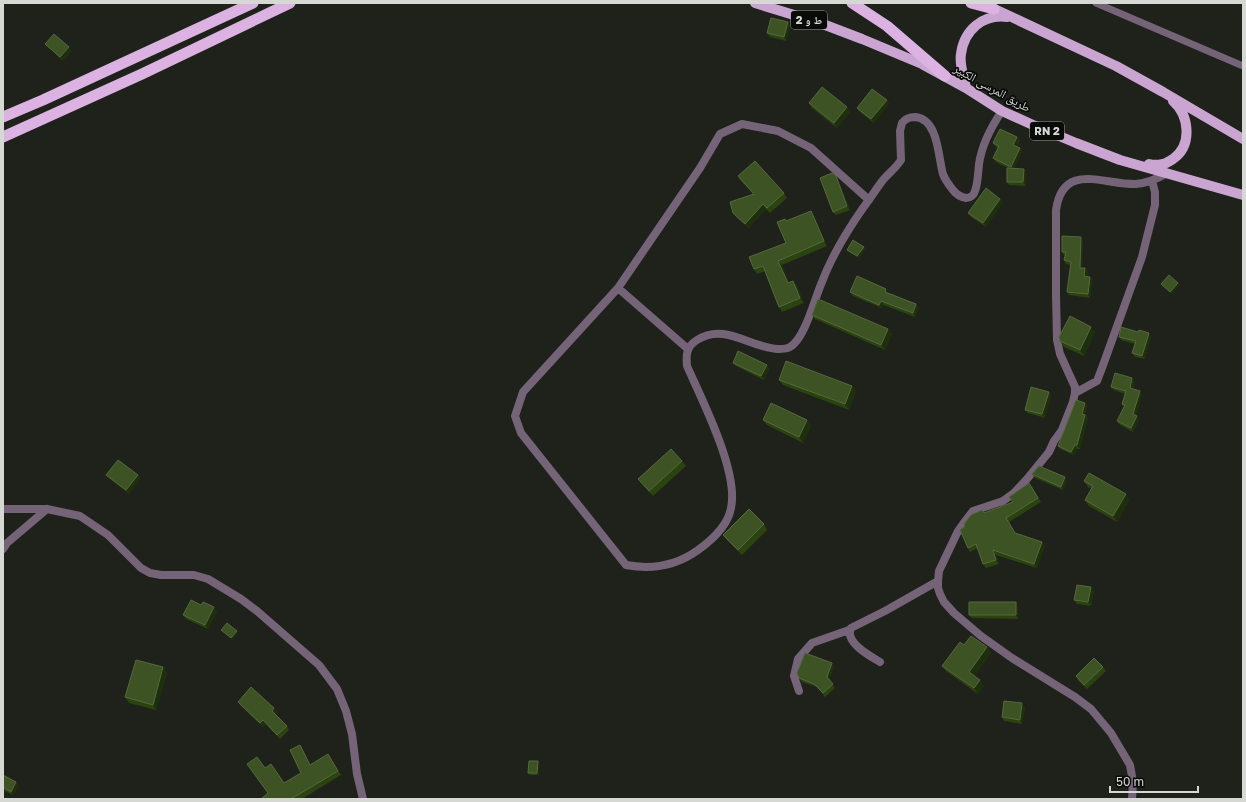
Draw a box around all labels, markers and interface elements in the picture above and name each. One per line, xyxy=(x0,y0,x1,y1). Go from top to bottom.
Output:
road number: ط و 2 xyxy=(791,11,827,29)
street label: طريق المرسى الكبير xyxy=(950,60,1033,115)
road number: RN 2 xyxy=(1030,122,1064,140)
scale bar xyxy=(1110,768,1198,794)
text: 50 m xyxy=(1116,774,1144,789)

